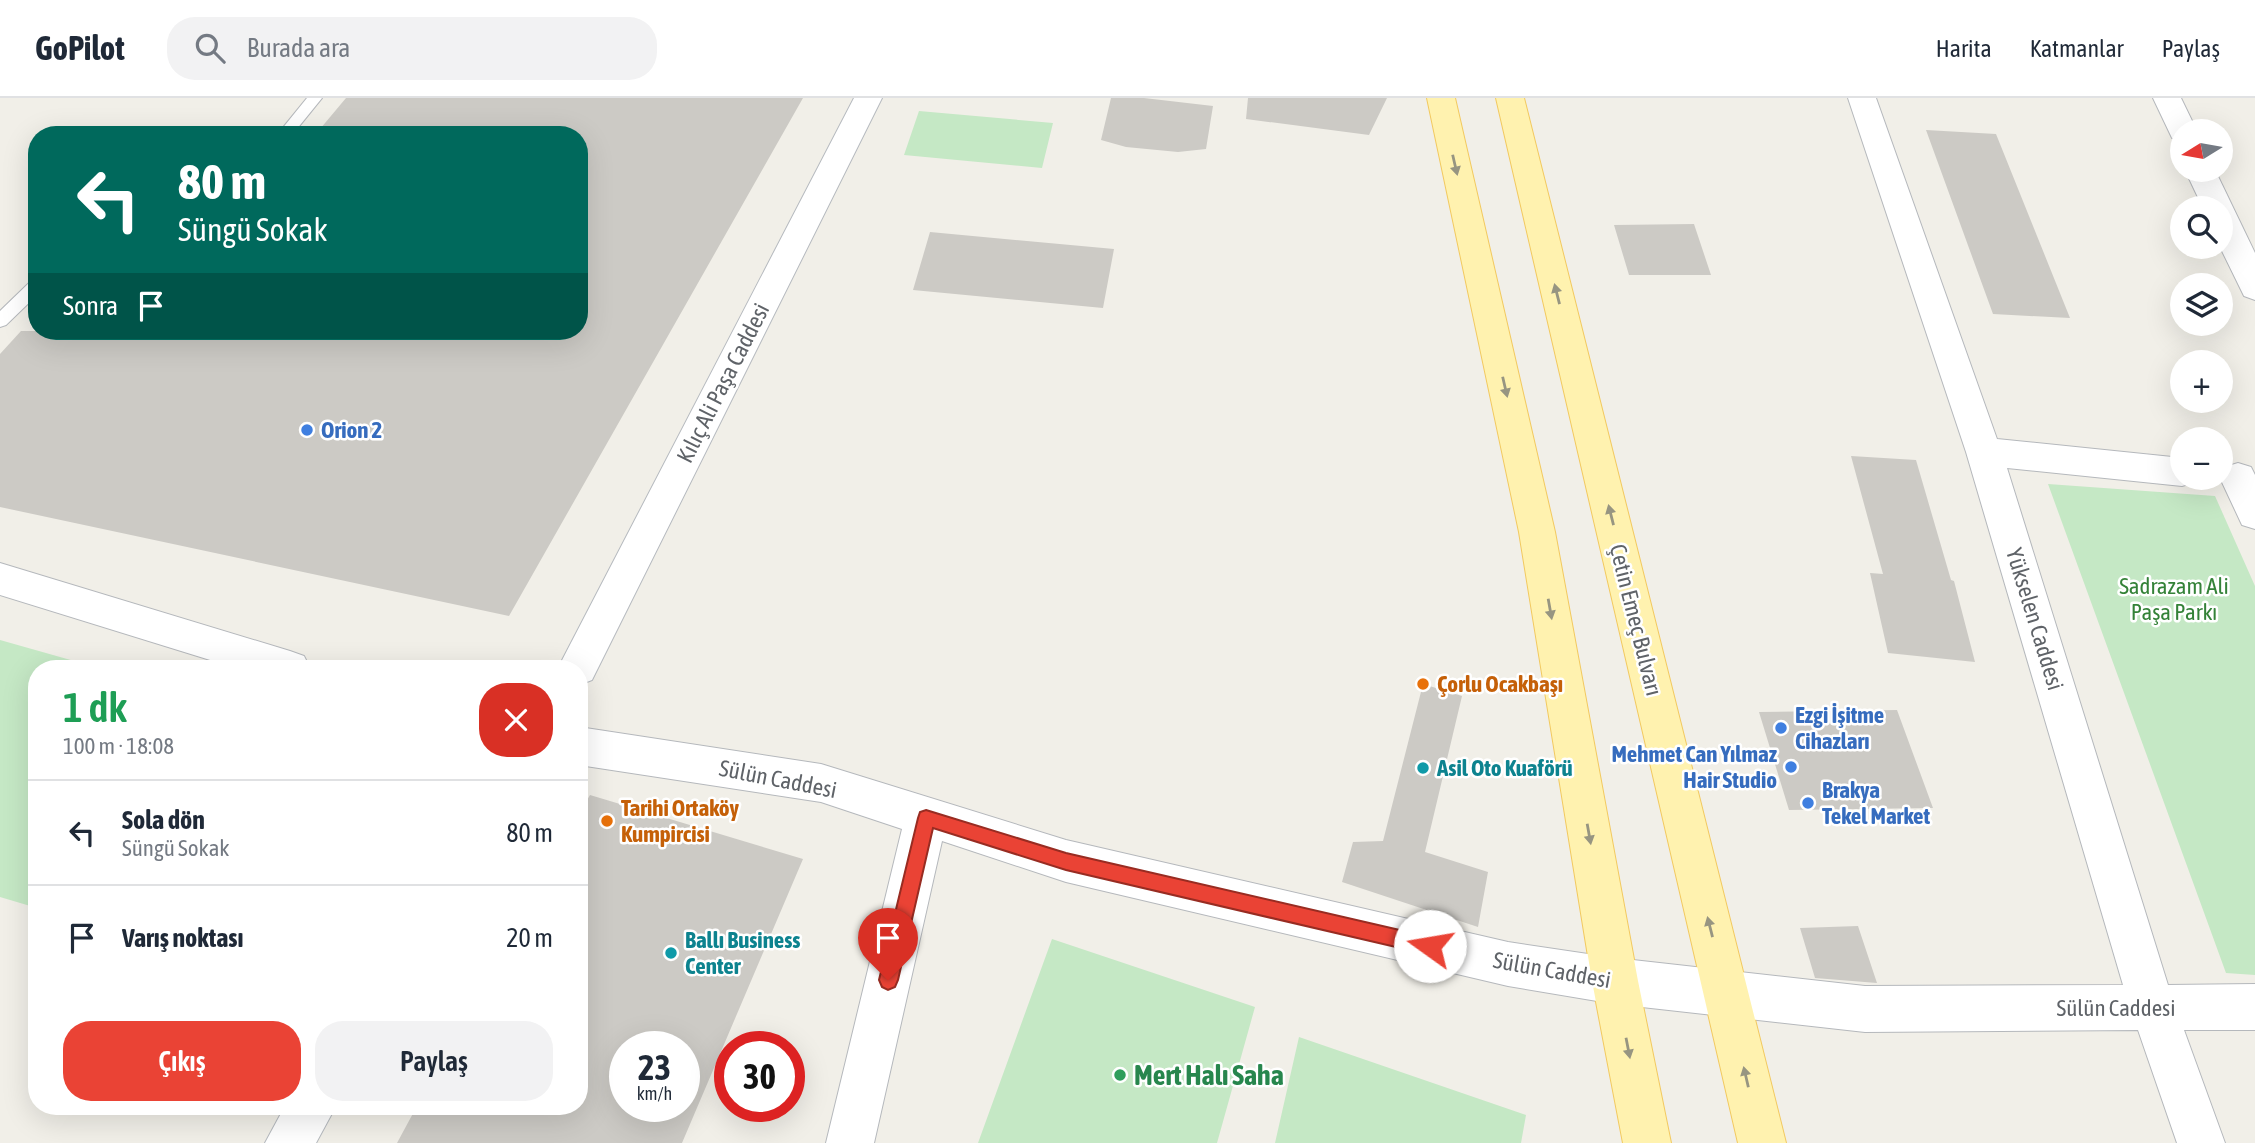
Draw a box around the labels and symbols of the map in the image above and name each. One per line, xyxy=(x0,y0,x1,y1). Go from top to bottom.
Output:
north arrow xyxy=(2170,119,2233,182)
one-way arrow xyxy=(1450,154,1461,176)
one-way arrow xyxy=(1551,283,1562,305)
street label: Kılıç Ali Paşa Caddesi xyxy=(672,299,774,467)
one-way arrow xyxy=(1499,376,1510,398)
place label: Orion 2 xyxy=(321,417,382,443)
marker: Orion 2 xyxy=(299,422,315,438)
one-way arrow xyxy=(1605,504,1616,526)
street label: Çetin Emeç Bulvarı xyxy=(1605,542,1667,698)
street label: Yükselen Caddesi xyxy=(2001,545,2069,693)
park label: Sadrazam Ali Paşa Parkı xyxy=(2119,573,2229,625)
one-way arrow xyxy=(1545,599,1556,621)
place label: Çorlu Ocakbaşı xyxy=(1437,671,1563,697)
marker: Çorlu Ocakbaşı xyxy=(1415,676,1431,692)
place label: Ezgi İşitme Cihazları xyxy=(1795,702,1884,754)
marker: Ezgi İşitme Cihazları xyxy=(1773,720,1789,736)
place label: Mehmet Can Yılmaz Hair Studio xyxy=(1611,741,1778,793)
street label: Sülün Caddesi xyxy=(717,755,839,803)
place label: Asil Oto Kuaförü xyxy=(1436,755,1573,781)
marker: Mehmet Can Yılmaz Hair Studio xyxy=(1783,759,1799,775)
marker: Asil Oto Kuaförü xyxy=(1415,760,1431,776)
place label: Brakya Tekel Market xyxy=(1822,777,1930,829)
place label: Tarihi Ortaköy Kumpircisi xyxy=(621,795,739,847)
marker: Brakya Tekel Market xyxy=(1800,795,1816,811)
marker: Tarihi Ortaköy Kumpircisi xyxy=(599,813,615,829)
one-way arrow xyxy=(1584,823,1595,845)
pin xyxy=(858,908,918,980)
position arrow xyxy=(1393,909,1467,983)
one-way arrow xyxy=(1704,916,1715,938)
place label: Ballı Business Center xyxy=(685,927,800,979)
marker: Ballı Business Center xyxy=(663,945,679,961)
street label: Sülün Caddesi xyxy=(1491,947,1613,993)
street label: Sülün Caddesi xyxy=(2057,995,2175,1021)
speed limit sign: 30 xyxy=(714,1031,805,1122)
one-way arrow xyxy=(1623,1037,1634,1059)
place label: Mert Halı Saha xyxy=(1134,1059,1284,1091)
one-way arrow xyxy=(1741,1066,1752,1088)
marker: Mert Halı Saha xyxy=(1112,1067,1128,1083)

